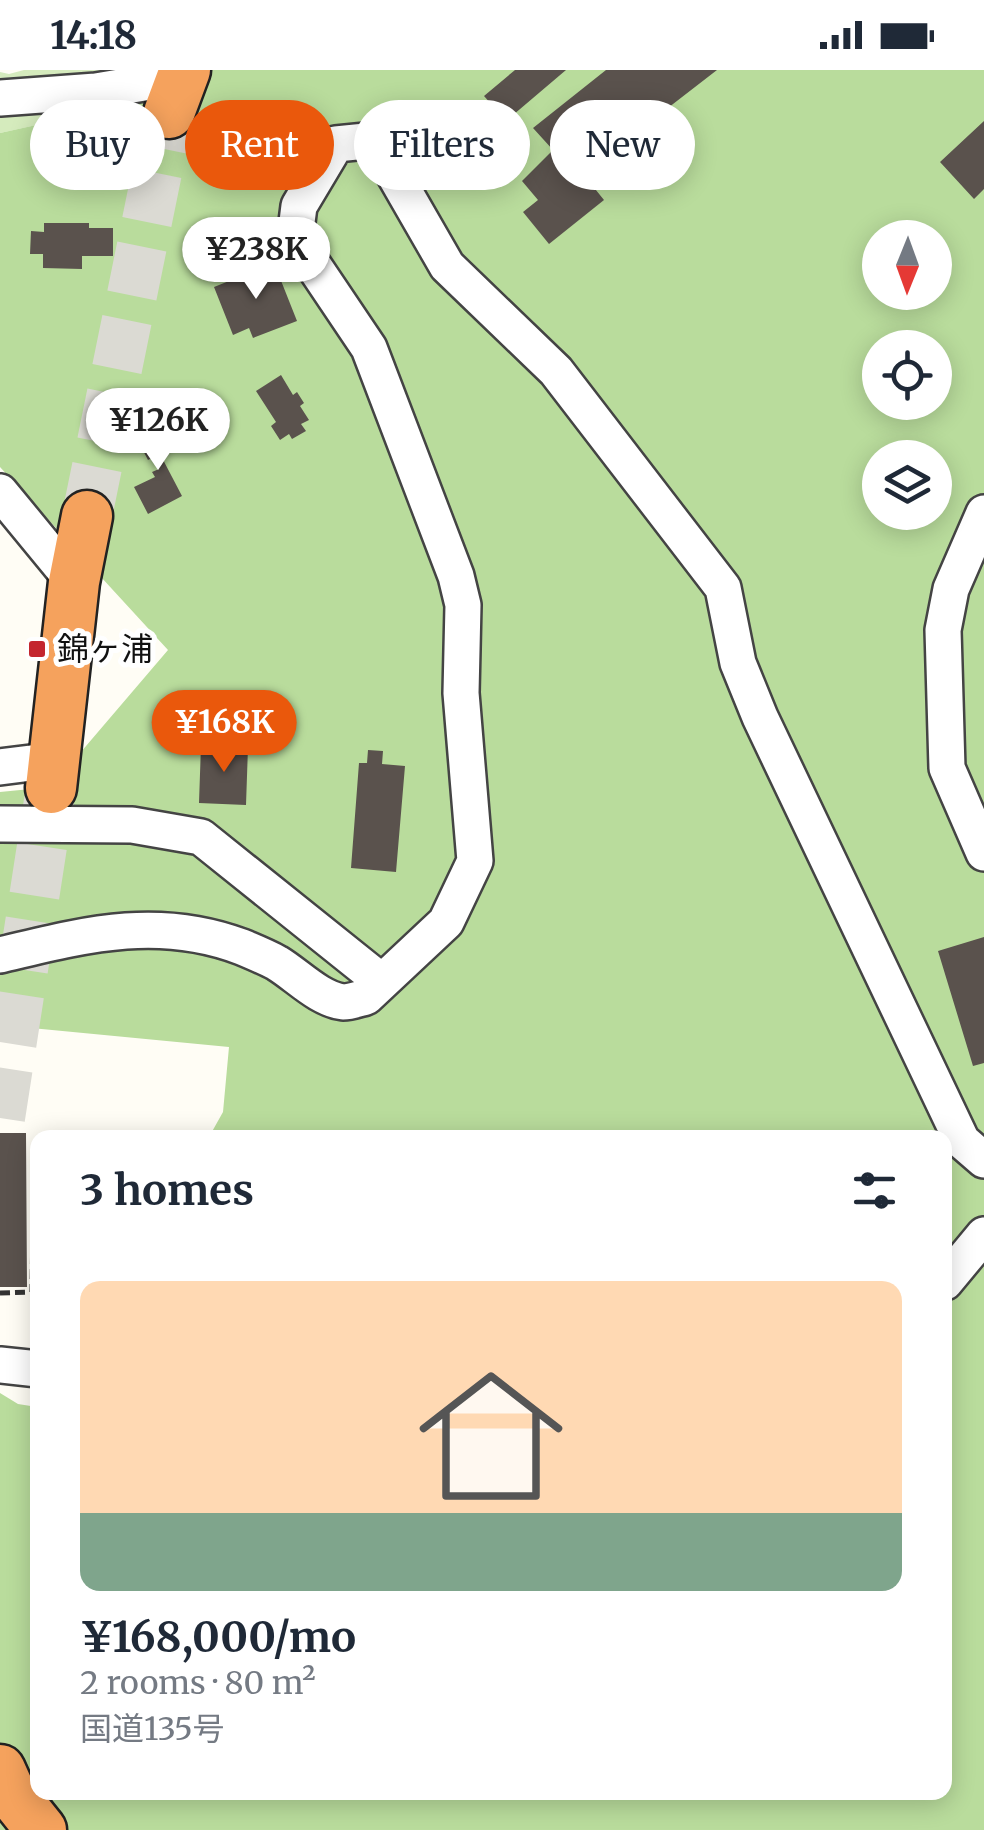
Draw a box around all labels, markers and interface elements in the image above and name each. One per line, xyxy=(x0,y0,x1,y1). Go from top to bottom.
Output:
text: 14:18 xyxy=(50,12,137,59)
chip: Buy xyxy=(30,100,165,190)
chip: Rent xyxy=(185,100,334,190)
chip: Filters xyxy=(354,100,530,190)
chip: New xyxy=(550,100,695,190)
pin: ¥238K xyxy=(186,217,326,302)
north arrow xyxy=(862,220,952,310)
map controls xyxy=(862,220,952,530)
text: ¥238K xyxy=(204,229,308,269)
button: locate xyxy=(862,330,952,420)
pin: ¥126K xyxy=(88,388,228,473)
text: ¥126K xyxy=(108,400,208,440)
button: layers xyxy=(862,440,952,530)
place label: 錦ヶ浦 xyxy=(57,629,153,669)
marker: 錦ヶ浦 xyxy=(26,638,48,660)
pin: ¥168K xyxy=(154,690,294,775)
text: ¥168K xyxy=(174,702,274,742)
icon: filters xyxy=(847,1163,902,1218)
text: 3 homes xyxy=(80,1164,254,1216)
icon: home xyxy=(401,1346,581,1526)
text: ¥168,000/mo xyxy=(80,1611,356,1663)
text: 2 rooms · 80 m² xyxy=(80,1663,316,1703)
text: 国道135号 xyxy=(80,1709,225,1749)

